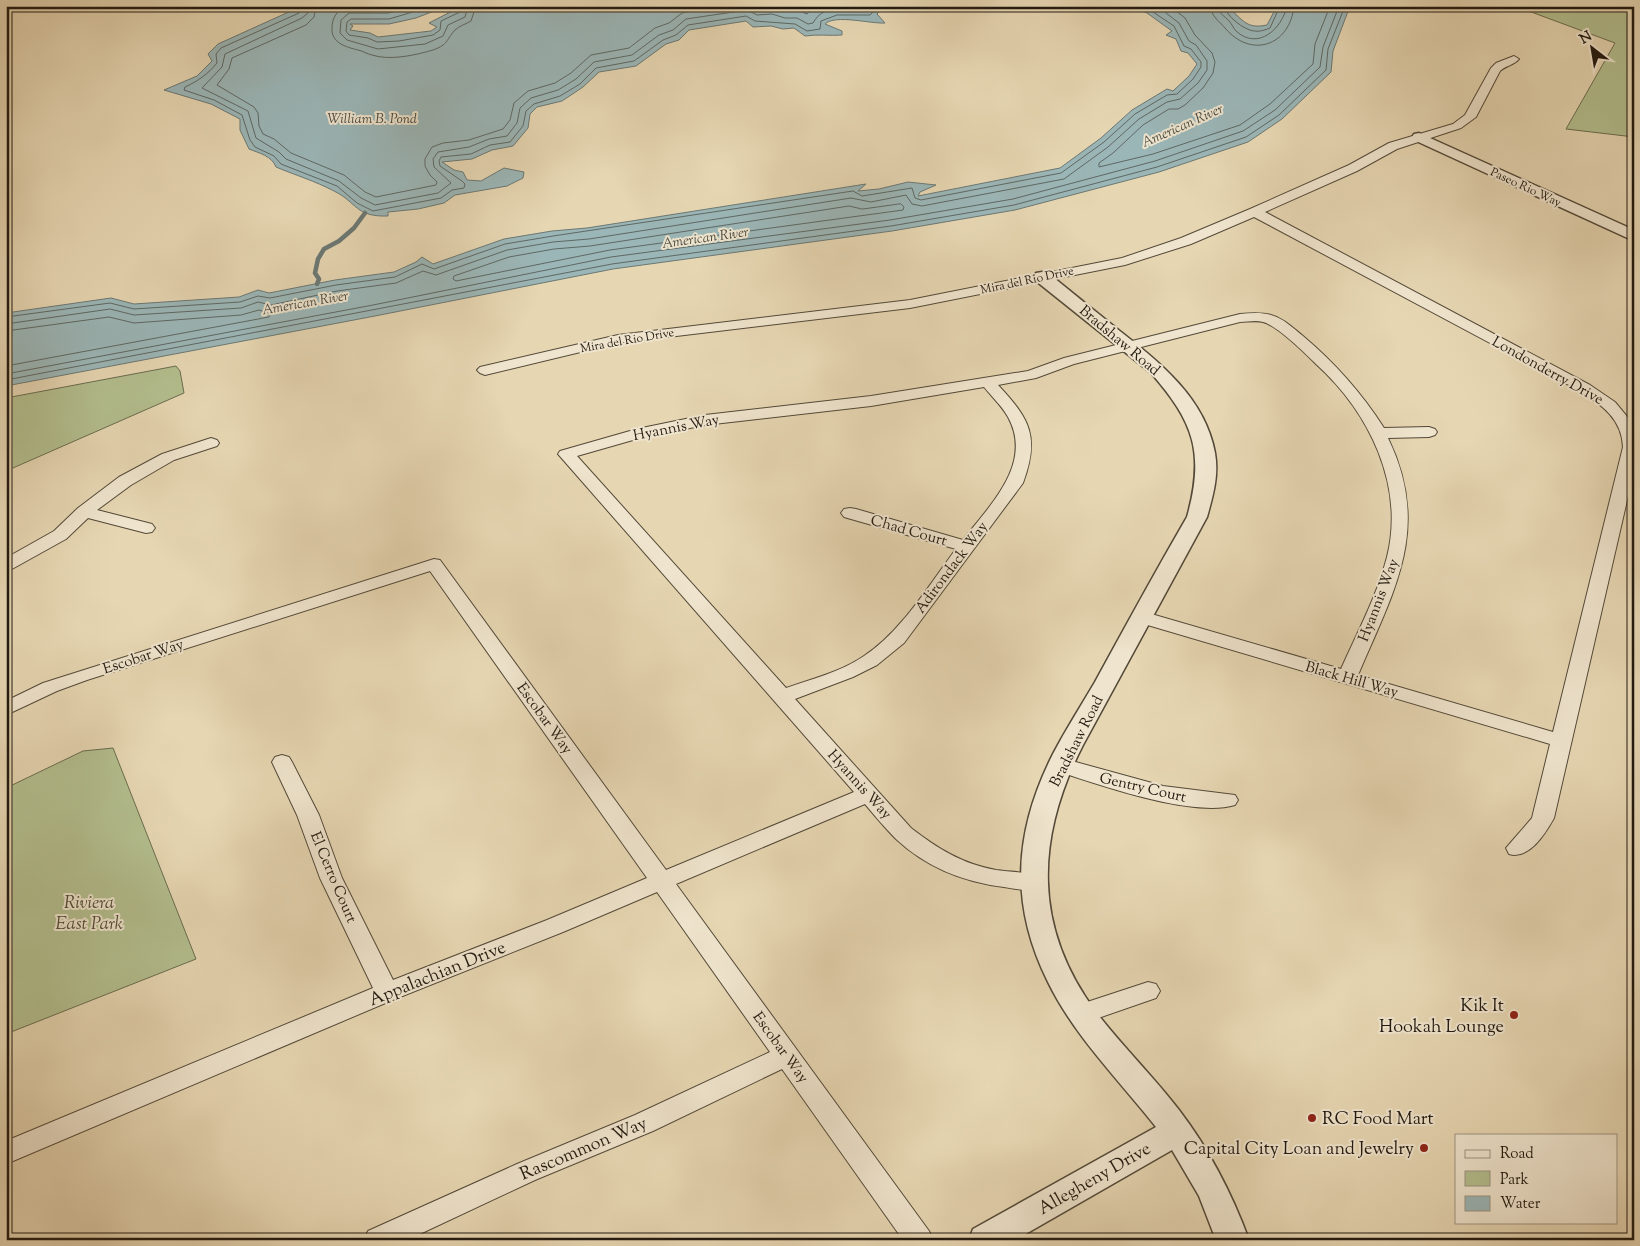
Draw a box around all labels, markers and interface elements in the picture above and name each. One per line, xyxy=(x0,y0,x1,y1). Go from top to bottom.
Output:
north arrow xyxy=(1568,22,1618,72)
text: N xyxy=(1576,27,1596,50)
water label: American River xyxy=(1139,100,1227,154)
water label: William B. Pond xyxy=(327,110,417,130)
street label: Paseo Rio Way xyxy=(1487,164,1564,212)
water label: American River xyxy=(661,223,750,255)
street label: Mira del Rio Drive xyxy=(979,262,1076,300)
water label: American River xyxy=(261,287,350,321)
street label: Bradshaw Road xyxy=(1074,301,1164,382)
street label: Mira del Rio Drive xyxy=(579,324,676,358)
street label: Londonderry Drive xyxy=(1488,332,1607,411)
street label: Hyannis Way xyxy=(631,410,722,447)
street label: Chad Court xyxy=(868,511,949,552)
street label: Adirondack Way xyxy=(911,517,994,618)
street label: Hyannis Way xyxy=(1354,556,1405,645)
street label: Escobar Way xyxy=(101,634,187,680)
street label: Black Hill Way xyxy=(1303,657,1401,704)
street label: Escobar Way xyxy=(511,679,577,759)
street label: Bradshaw Road xyxy=(1045,692,1110,791)
street label: Hyannis Way xyxy=(822,746,896,825)
street label: Gentry Court xyxy=(1097,768,1188,809)
street label: El Cerro Court xyxy=(304,829,361,926)
park label: Riviera East Park xyxy=(55,891,123,938)
street label: Appalachian Drive xyxy=(365,936,510,1014)
place label: Kik It Hookah Lounge xyxy=(1379,994,1504,1041)
street label: Escobar Way xyxy=(747,1008,813,1088)
marker: Kik It Hookah Lounge xyxy=(1508,1009,1520,1021)
place label: RC Food Mart xyxy=(1322,1107,1434,1133)
street label: Rascommon Way xyxy=(516,1111,652,1188)
marker: RC Food Mart xyxy=(1306,1112,1318,1124)
legend xyxy=(1455,1134,1618,1224)
street label: Allegheny Drive xyxy=(1034,1137,1156,1223)
place label: Capital City Loan and Jewelry xyxy=(1184,1137,1414,1163)
marker: Capital City Loan and Jewelry xyxy=(1418,1142,1430,1154)
text: Road xyxy=(1500,1144,1534,1165)
text: Park xyxy=(1500,1170,1529,1191)
text: Water xyxy=(1500,1194,1541,1215)

